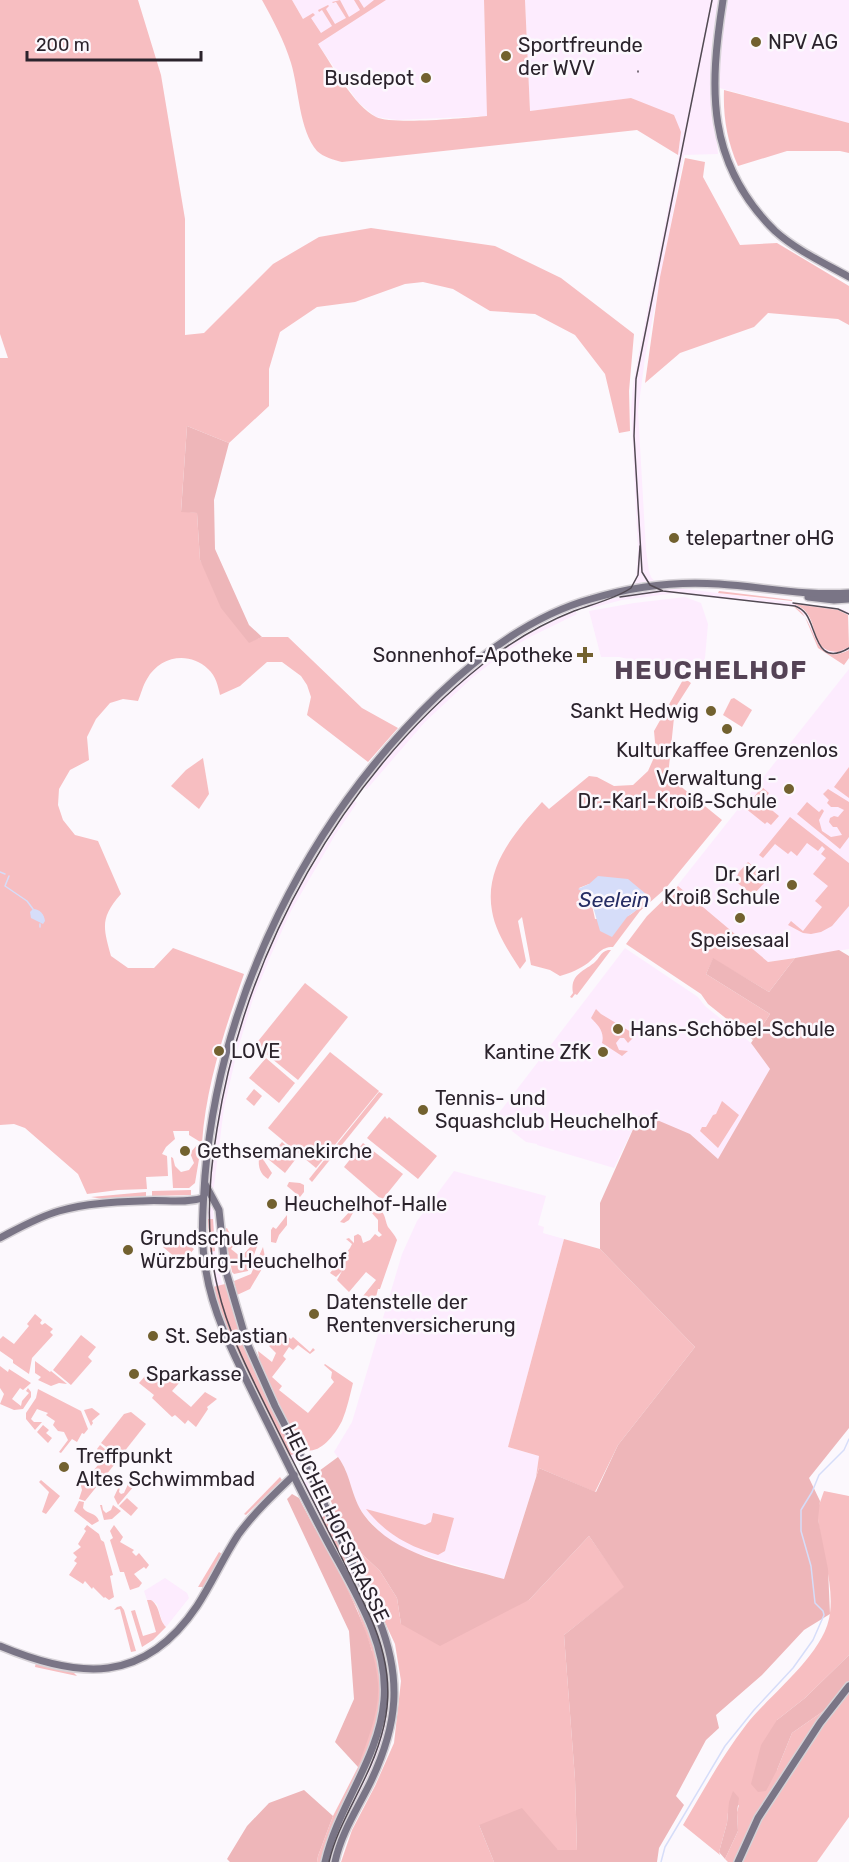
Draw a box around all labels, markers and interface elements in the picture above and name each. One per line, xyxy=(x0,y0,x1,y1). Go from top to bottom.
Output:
scale bar xyxy=(27,24,201,62)
place label: NPV AG xyxy=(768,30,838,54)
place label: Sportfreunde der WVV xyxy=(518,33,643,80)
text: 200 m xyxy=(36,34,90,56)
marker: NPV AG xyxy=(749,35,763,49)
marker: Sportfreunde der WVV xyxy=(499,49,513,63)
place label: Busdepot xyxy=(324,66,414,90)
marker: Busdepot xyxy=(419,71,433,85)
place label: telepartner oHG xyxy=(686,526,834,550)
marker: telepartner oHG xyxy=(667,531,681,545)
place label: Sonnenhof-Apotheke xyxy=(373,643,573,667)
marker: Sonnenhof-Apotheke xyxy=(578,648,592,662)
district label: HEUCHELHOF xyxy=(614,655,808,686)
place label: Sankt Hedwig xyxy=(570,699,699,723)
marker: Sankt Hedwig xyxy=(704,704,718,718)
marker: Kulturkaffee Grenzenlos xyxy=(720,722,734,736)
place label: Kulturkaffee Grenzenlos xyxy=(616,738,838,762)
place label: Verwaltung - Dr.-Karl-Kroiß-Schule xyxy=(578,766,777,813)
marker: Verwaltung - Dr.-Karl-Kroiß-Schule xyxy=(782,782,796,796)
place label: Dr. Karl Kroiß Schule xyxy=(664,862,780,909)
marker: Dr. Karl Kroiß Schule xyxy=(785,878,799,892)
water label: Seelein xyxy=(578,887,650,912)
marker: Speisesaal xyxy=(733,911,747,925)
place label: Speisesaal xyxy=(691,928,789,952)
place label: Hans-Schöbel-Schule xyxy=(630,1017,835,1041)
marker: Hans-Schöbel-Schule xyxy=(611,1022,625,1036)
place label: LOVE xyxy=(231,1039,280,1063)
place label: Kantine ZfK xyxy=(484,1040,591,1064)
marker: LOVE xyxy=(212,1044,226,1058)
marker: Kantine ZfK xyxy=(596,1045,610,1059)
place label: Tennis- und Squashclub Heuchelhof xyxy=(435,1086,658,1133)
marker: Tennis- und Squashclub Heuchelhof xyxy=(416,1103,430,1117)
place label: Gethsemanekirche xyxy=(197,1139,372,1163)
marker: Gethsemanekirche xyxy=(178,1144,192,1158)
place label: Heuchelhof-Halle xyxy=(284,1192,447,1216)
marker: Heuchelhof-Halle xyxy=(265,1197,279,1211)
place label: Grundschule Würzburg-Heuchelhof xyxy=(140,1226,347,1273)
marker: Grundschule Würzburg-Heuchelhof xyxy=(121,1243,135,1257)
place label: Datenstelle der Rentenversicherung xyxy=(326,1290,516,1337)
marker: Datenstelle der Rentenversicherung xyxy=(307,1307,321,1321)
place label: St. Sebastian xyxy=(165,1324,288,1348)
marker: St. Sebastian xyxy=(146,1329,160,1343)
place label: Sparkasse xyxy=(146,1362,242,1386)
marker: Sparkasse xyxy=(127,1367,141,1381)
street label: HEUCHELHOFSTRASSE xyxy=(277,1420,395,1626)
place label: Treffpunkt Altes Schwimmbad xyxy=(76,1444,255,1491)
marker: Treffpunkt Altes Schwimmbad xyxy=(57,1460,71,1474)

